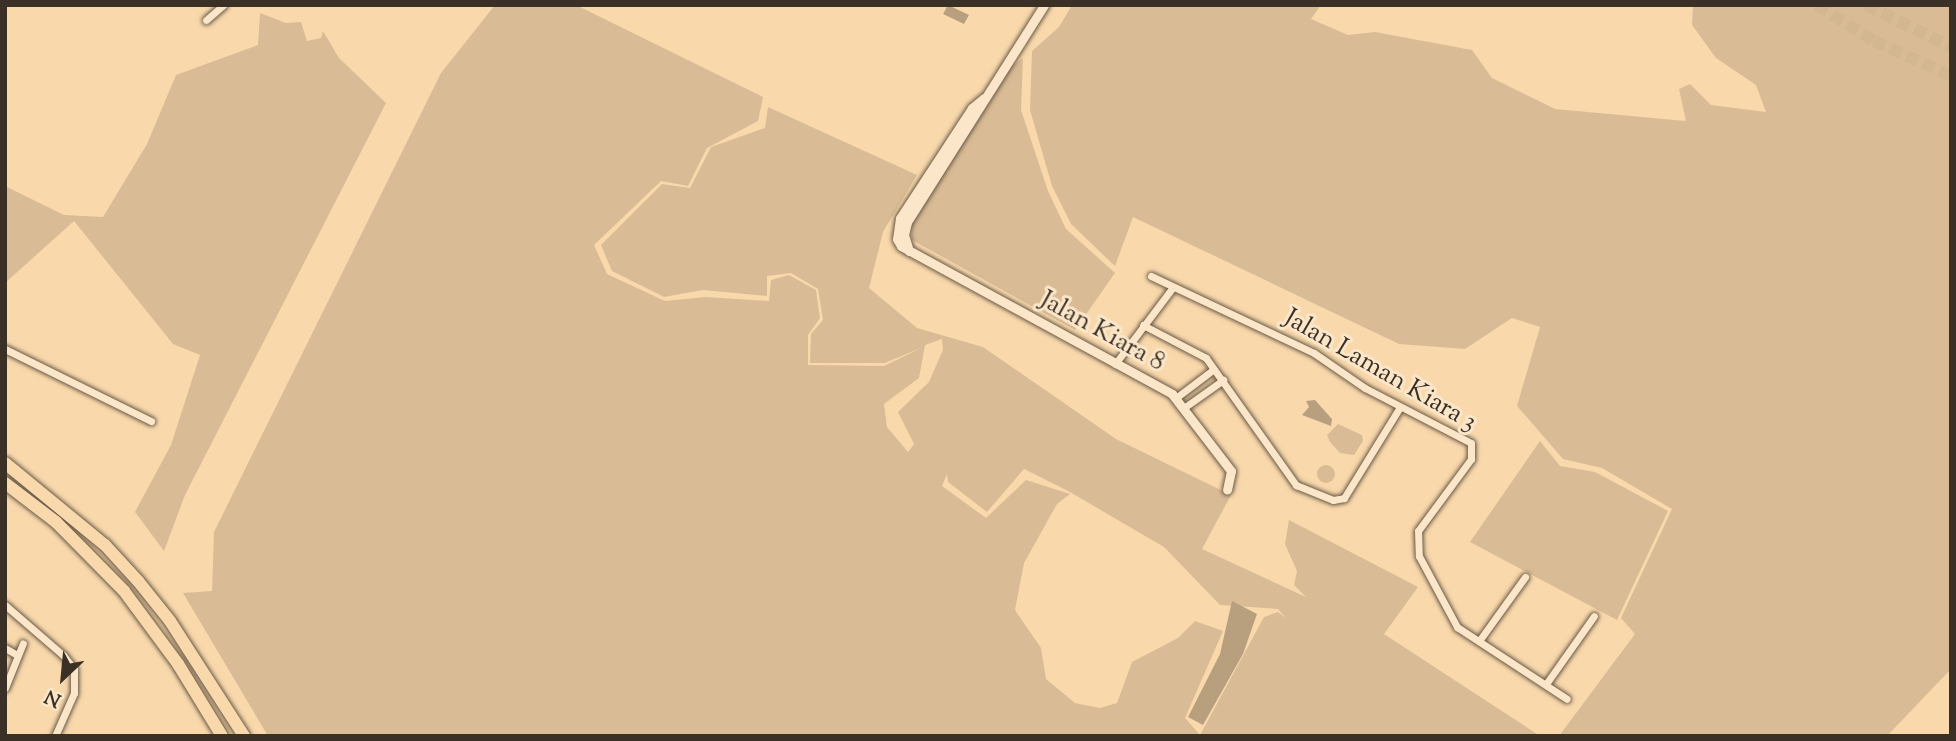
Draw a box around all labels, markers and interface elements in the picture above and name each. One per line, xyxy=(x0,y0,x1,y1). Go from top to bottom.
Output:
street label: Jalan Kiara 8 xyxy=(1034,285,1170,379)
street label: Jalan Laman Kiara 3 xyxy=(1278,303,1482,439)
north arrow xyxy=(28,643,98,713)
text: N xyxy=(41,682,66,713)

